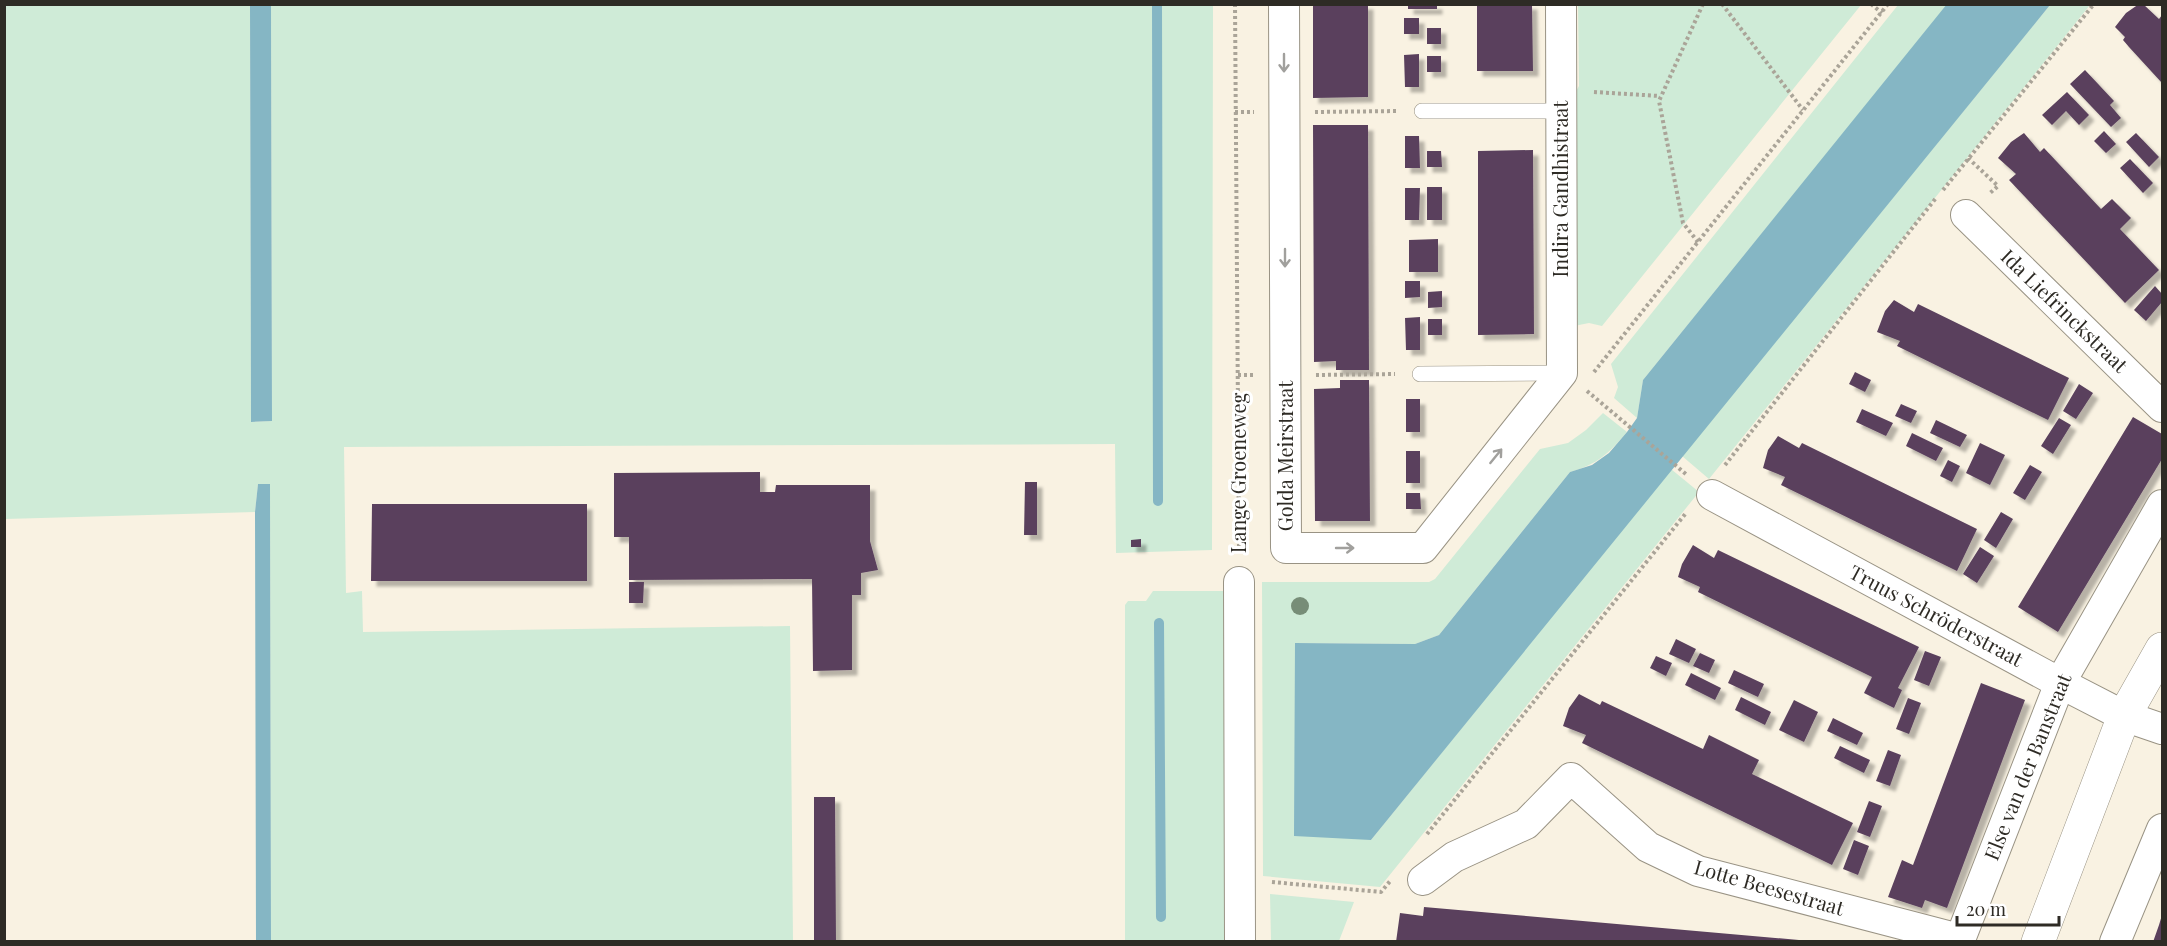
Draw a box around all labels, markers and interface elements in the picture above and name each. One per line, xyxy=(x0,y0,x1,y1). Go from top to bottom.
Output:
one-way arrow xyxy=(1278,52,1290,72)
street label: Indira Gandhistraat xyxy=(1546,100,1573,277)
street label: Ida Liefrinckstraat xyxy=(1996,242,2135,378)
one-way arrow xyxy=(1279,247,1291,267)
street label: Golda Meirstraat xyxy=(1271,380,1298,531)
street label: Lange Groeneweg xyxy=(1224,392,1251,553)
one-way arrow xyxy=(1489,448,1502,464)
one-way arrow xyxy=(1334,542,1354,554)
street label: Truus Schröderstraat xyxy=(1845,558,2029,672)
street label: Else van der Banstraat xyxy=(1977,668,2077,864)
street label: Lotte Beesestraat xyxy=(1691,852,1848,921)
scale bar xyxy=(1957,889,2059,927)
text: 20 m xyxy=(1966,897,2006,921)

